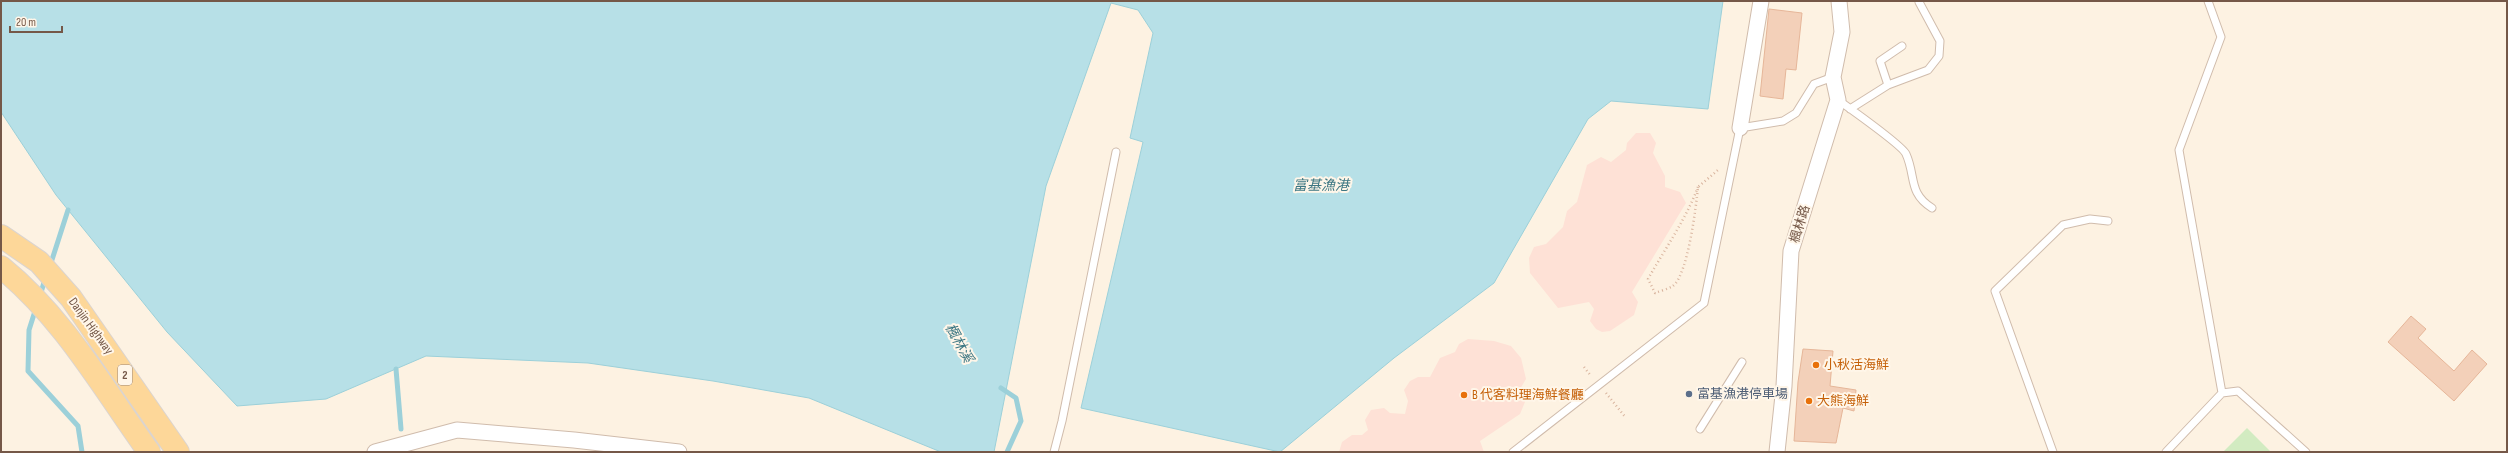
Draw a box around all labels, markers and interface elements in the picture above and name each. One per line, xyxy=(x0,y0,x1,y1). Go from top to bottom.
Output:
scale bar xyxy=(10,8,62,34)
text: 20 m xyxy=(16,15,36,30)
water label: 富基漁港 xyxy=(1293,177,1351,194)
street label: 楓林路 xyxy=(1787,203,1813,245)
street label: Danjin Highway xyxy=(65,295,117,357)
water label: 楓林溪 xyxy=(941,321,978,367)
place label: 小秋活海鮮 xyxy=(1824,357,1889,373)
marker: 小秋活海鮮 xyxy=(1811,360,1821,370)
road number: 2 xyxy=(118,365,132,385)
place label: 富基漁港停車場 xyxy=(1697,386,1788,402)
place label: B 代客料理海鮮餐廳 xyxy=(1472,387,1584,403)
marker: 富基漁港停車場 xyxy=(1684,389,1694,399)
marker: B 代客料理海鮮餐廳 xyxy=(1459,390,1469,400)
place label: 大熊海鮮 xyxy=(1817,393,1869,409)
marker: 大熊海鮮 xyxy=(1804,396,1814,406)

